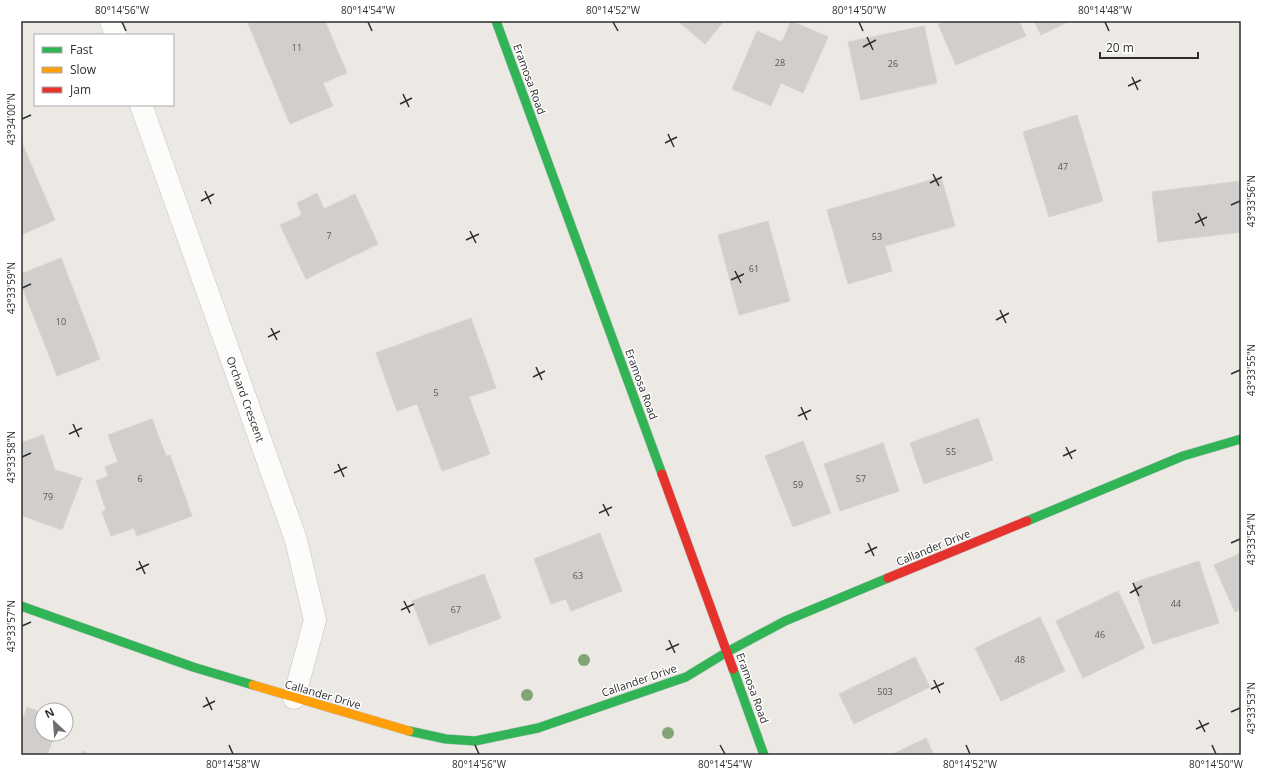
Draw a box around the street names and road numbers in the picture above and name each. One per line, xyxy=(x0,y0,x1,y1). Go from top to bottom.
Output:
street label: Eramosa Road xyxy=(510,42,550,116)
street label: Eramosa Road xyxy=(622,347,662,421)
street label: Orchard Crescent xyxy=(224,354,269,444)
street label: Callander Drive xyxy=(894,525,972,569)
street label: Eramosa Road xyxy=(733,651,773,725)
street label: Callander Drive xyxy=(599,660,679,700)
street label: Callander Drive xyxy=(283,676,363,712)

